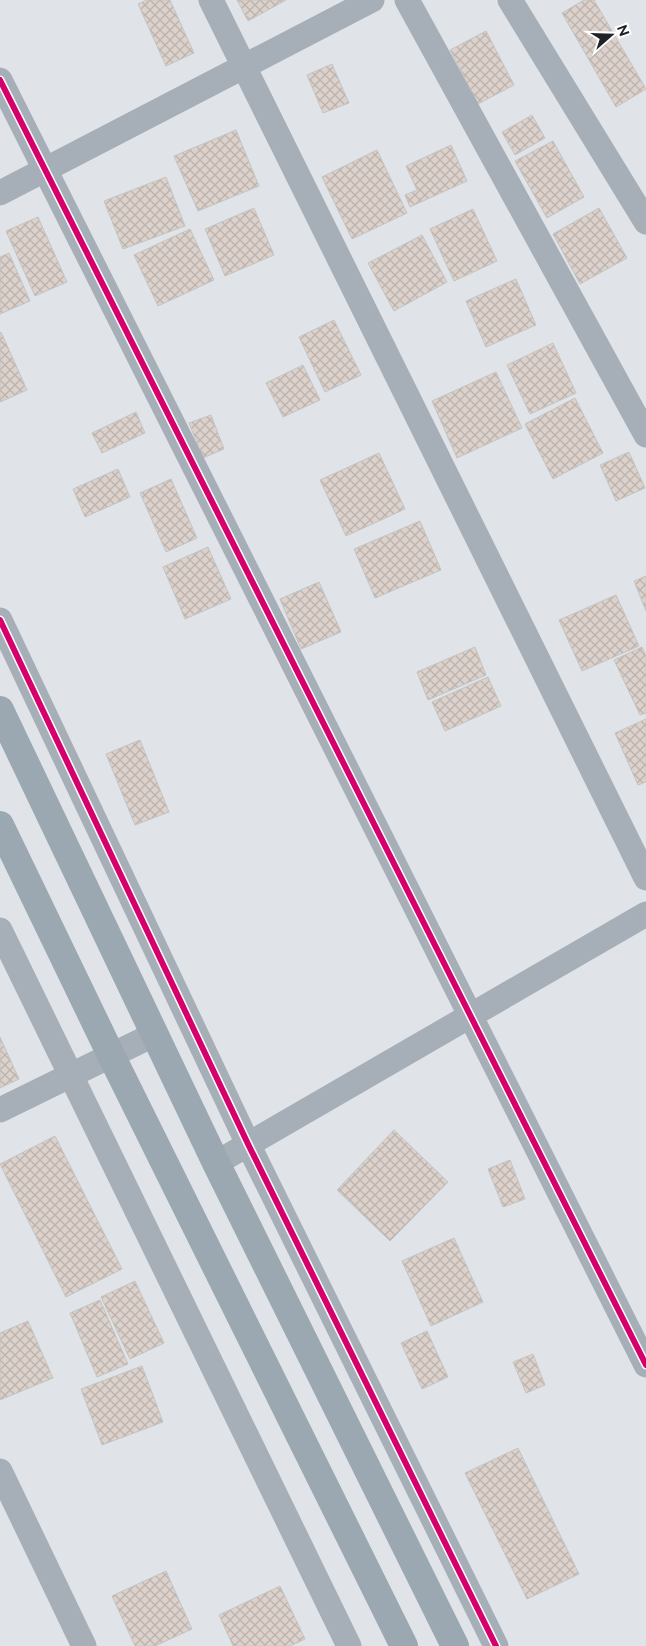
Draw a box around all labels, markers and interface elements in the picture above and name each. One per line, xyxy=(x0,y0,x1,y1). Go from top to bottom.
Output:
north arrow xyxy=(586,10,636,60)
text: N xyxy=(614,23,633,38)

